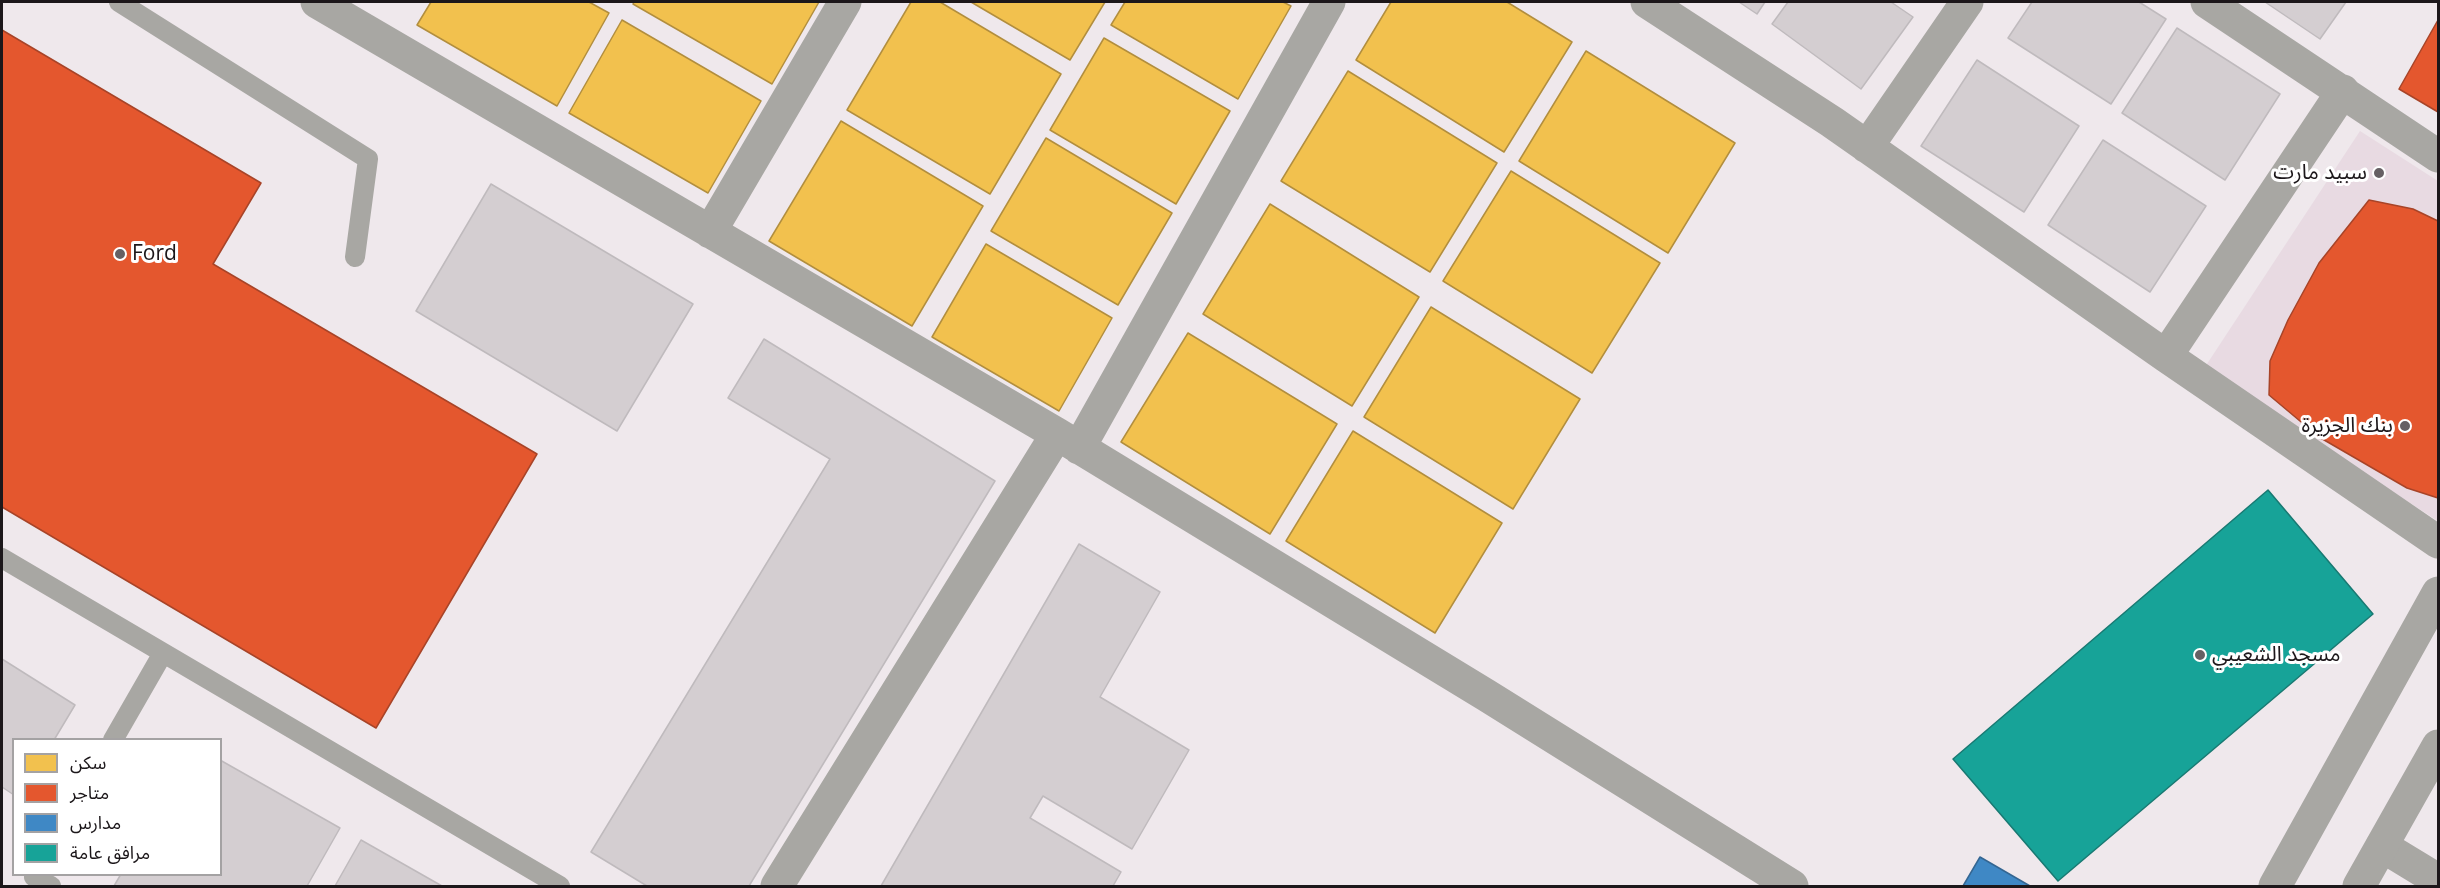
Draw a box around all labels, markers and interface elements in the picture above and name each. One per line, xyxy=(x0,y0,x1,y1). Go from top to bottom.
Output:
place label: سبيد مارت xyxy=(2273,160,2367,186)
marker: سبيد مارت xyxy=(2372,166,2386,180)
place label: Ford xyxy=(132,241,177,267)
marker: Ford xyxy=(113,247,127,261)
place label: بنك الجزيرة xyxy=(2302,413,2393,439)
marker: بنك الجزيرة xyxy=(2398,419,2412,433)
place label: مسجد الشعيبي xyxy=(2212,642,2341,668)
marker: مسجد الشعيبي xyxy=(2193,648,2207,662)
legend xyxy=(12,738,222,876)
text: سكن xyxy=(70,750,106,774)
text: متاجر xyxy=(70,780,109,804)
text: مدارس xyxy=(70,810,121,834)
text: مرافق عامة xyxy=(70,840,150,864)

